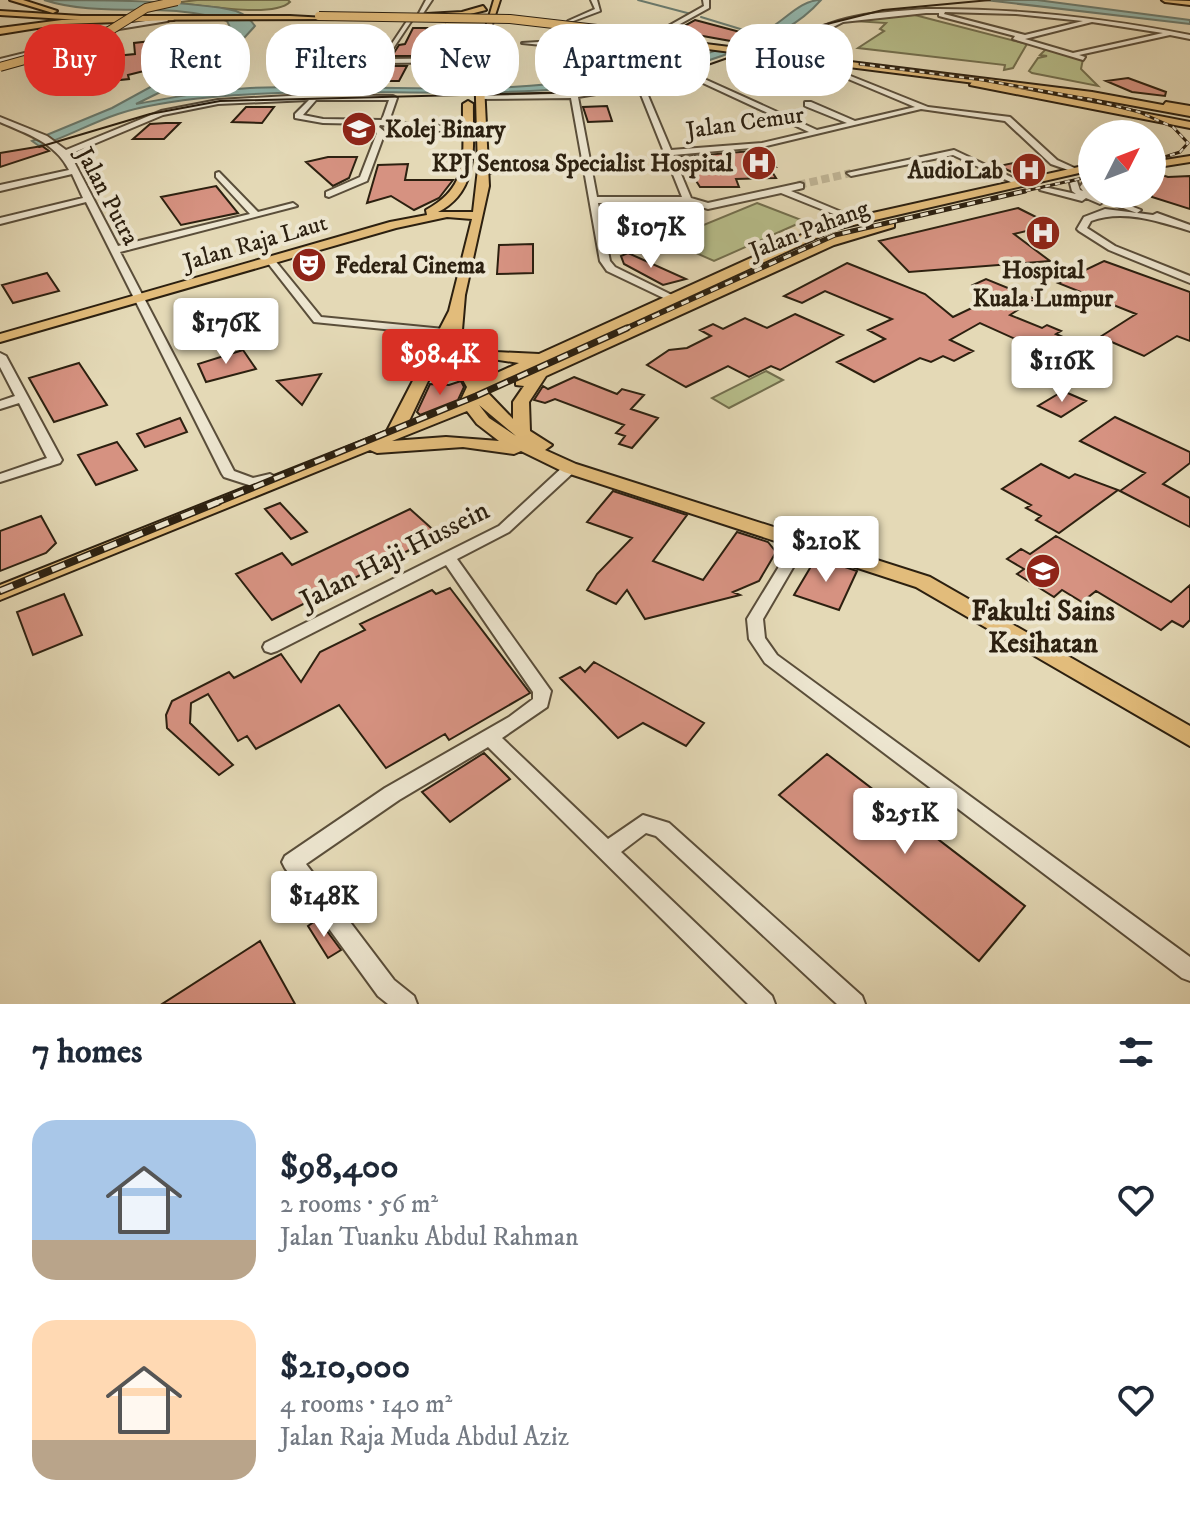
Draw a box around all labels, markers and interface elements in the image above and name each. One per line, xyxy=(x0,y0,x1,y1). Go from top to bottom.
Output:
chip: Buy xyxy=(24,24,125,96)
chip: Rent xyxy=(141,24,250,96)
chip: Filters xyxy=(266,24,395,96)
chip: New xyxy=(411,24,519,96)
chip: Apartment xyxy=(535,24,710,96)
chip: House xyxy=(726,24,853,96)
street label: Jalan Cemur xyxy=(682,100,806,146)
school or university icon: Kolej Binary xyxy=(340,110,378,148)
place label: Kolej Binary xyxy=(385,115,506,145)
north arrow xyxy=(1078,120,1166,208)
map controls xyxy=(1078,120,1166,208)
street label: Jalan Putra xyxy=(68,141,146,251)
hospital icon: KPJ Sentosa Specialist Hospital xyxy=(740,144,778,182)
place label: KPJ Sentosa Specialist Hospital xyxy=(432,149,734,179)
hospital icon: AudioLab xyxy=(1010,151,1048,189)
place label: AudioLab xyxy=(907,156,1003,186)
street label: Jalan Pahang xyxy=(744,193,874,267)
pin: $107K xyxy=(595,202,707,270)
street label: Jalan Raja Laut xyxy=(178,208,331,278)
text: $107K xyxy=(616,211,686,244)
hospital icon: Hospital Kuala Lumpur xyxy=(1024,214,1062,252)
theatre icon: Federal Cinema xyxy=(290,246,328,284)
place label: Federal Cinema xyxy=(335,251,486,281)
place label: Hospital Kuala Lumpur xyxy=(973,256,1114,314)
pin: $176K xyxy=(170,298,282,366)
text: $176K xyxy=(191,307,261,340)
pin: $98.4K xyxy=(375,329,505,397)
pin: $116K xyxy=(1006,336,1118,404)
text: $98.4K xyxy=(400,338,480,371)
text: $116K xyxy=(1030,345,1094,378)
street label: Jalan Haji Hussein xyxy=(292,492,495,619)
pin: $210K xyxy=(770,516,882,584)
text: $210K xyxy=(792,525,860,558)
school or university icon: Fakulti Sains Kesihatan xyxy=(1024,552,1062,590)
place label: Fakulti Sains Kesihatan xyxy=(971,594,1116,661)
pin: $251K xyxy=(849,788,961,856)
text: $251K xyxy=(871,797,939,830)
pin: $148K xyxy=(268,871,380,939)
text: $148K xyxy=(289,880,359,913)
icon: filters xyxy=(1114,1030,1158,1074)
text: 7 homes xyxy=(32,1031,142,1073)
text: $98,400 xyxy=(280,1146,399,1188)
icon: home xyxy=(96,1152,192,1248)
icon: heart xyxy=(1114,1178,1158,1222)
text: 2 rooms · 56 m² xyxy=(280,1188,438,1221)
text: Jalan Tuanku Abdul Rahman xyxy=(280,1221,579,1254)
text: $210,000 xyxy=(280,1346,410,1388)
icon: home xyxy=(96,1352,192,1448)
icon: heart xyxy=(1114,1378,1158,1422)
text: 4 rooms · 140 m² xyxy=(280,1388,452,1421)
text: Jalan Raja Muda Abdul Aziz xyxy=(280,1421,569,1454)

